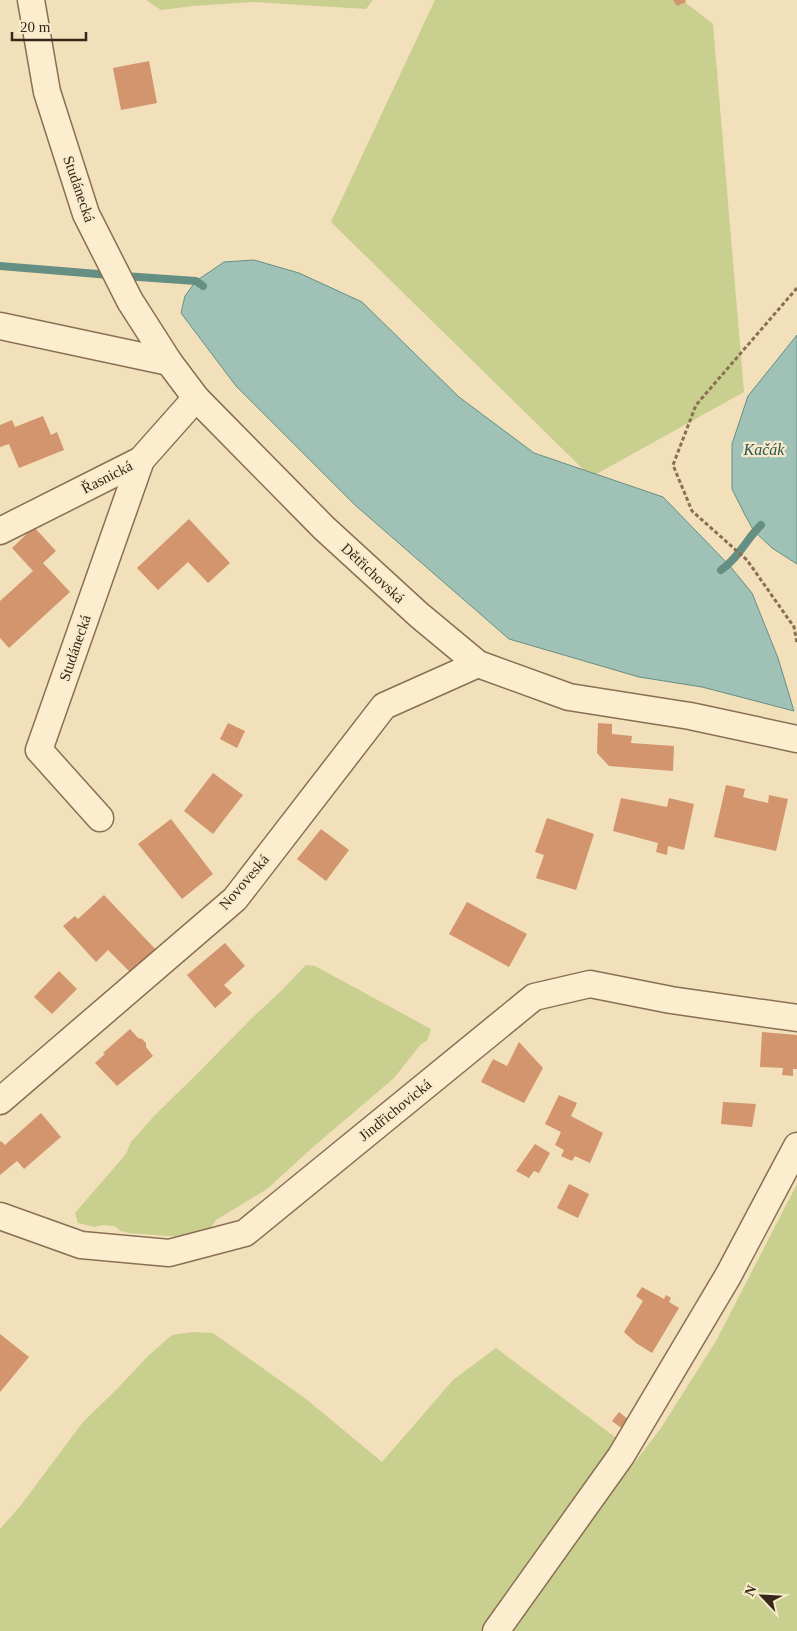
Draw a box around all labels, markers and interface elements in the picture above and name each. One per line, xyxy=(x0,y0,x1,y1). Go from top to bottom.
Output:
scale bar xyxy=(12,10,86,42)
text: 20 m xyxy=(20,19,51,35)
street label: Studánecká xyxy=(60,154,98,225)
water label: Kačák xyxy=(743,441,785,458)
street label: Řasnická xyxy=(79,457,135,497)
street label: Dětřichovská xyxy=(338,540,408,606)
street label: Studánecká xyxy=(56,612,94,683)
street label: Novoveská xyxy=(216,851,272,913)
street label: Jindřichovická xyxy=(356,1076,435,1144)
north arrow xyxy=(737,1571,787,1621)
text: N xyxy=(742,1583,760,1598)

